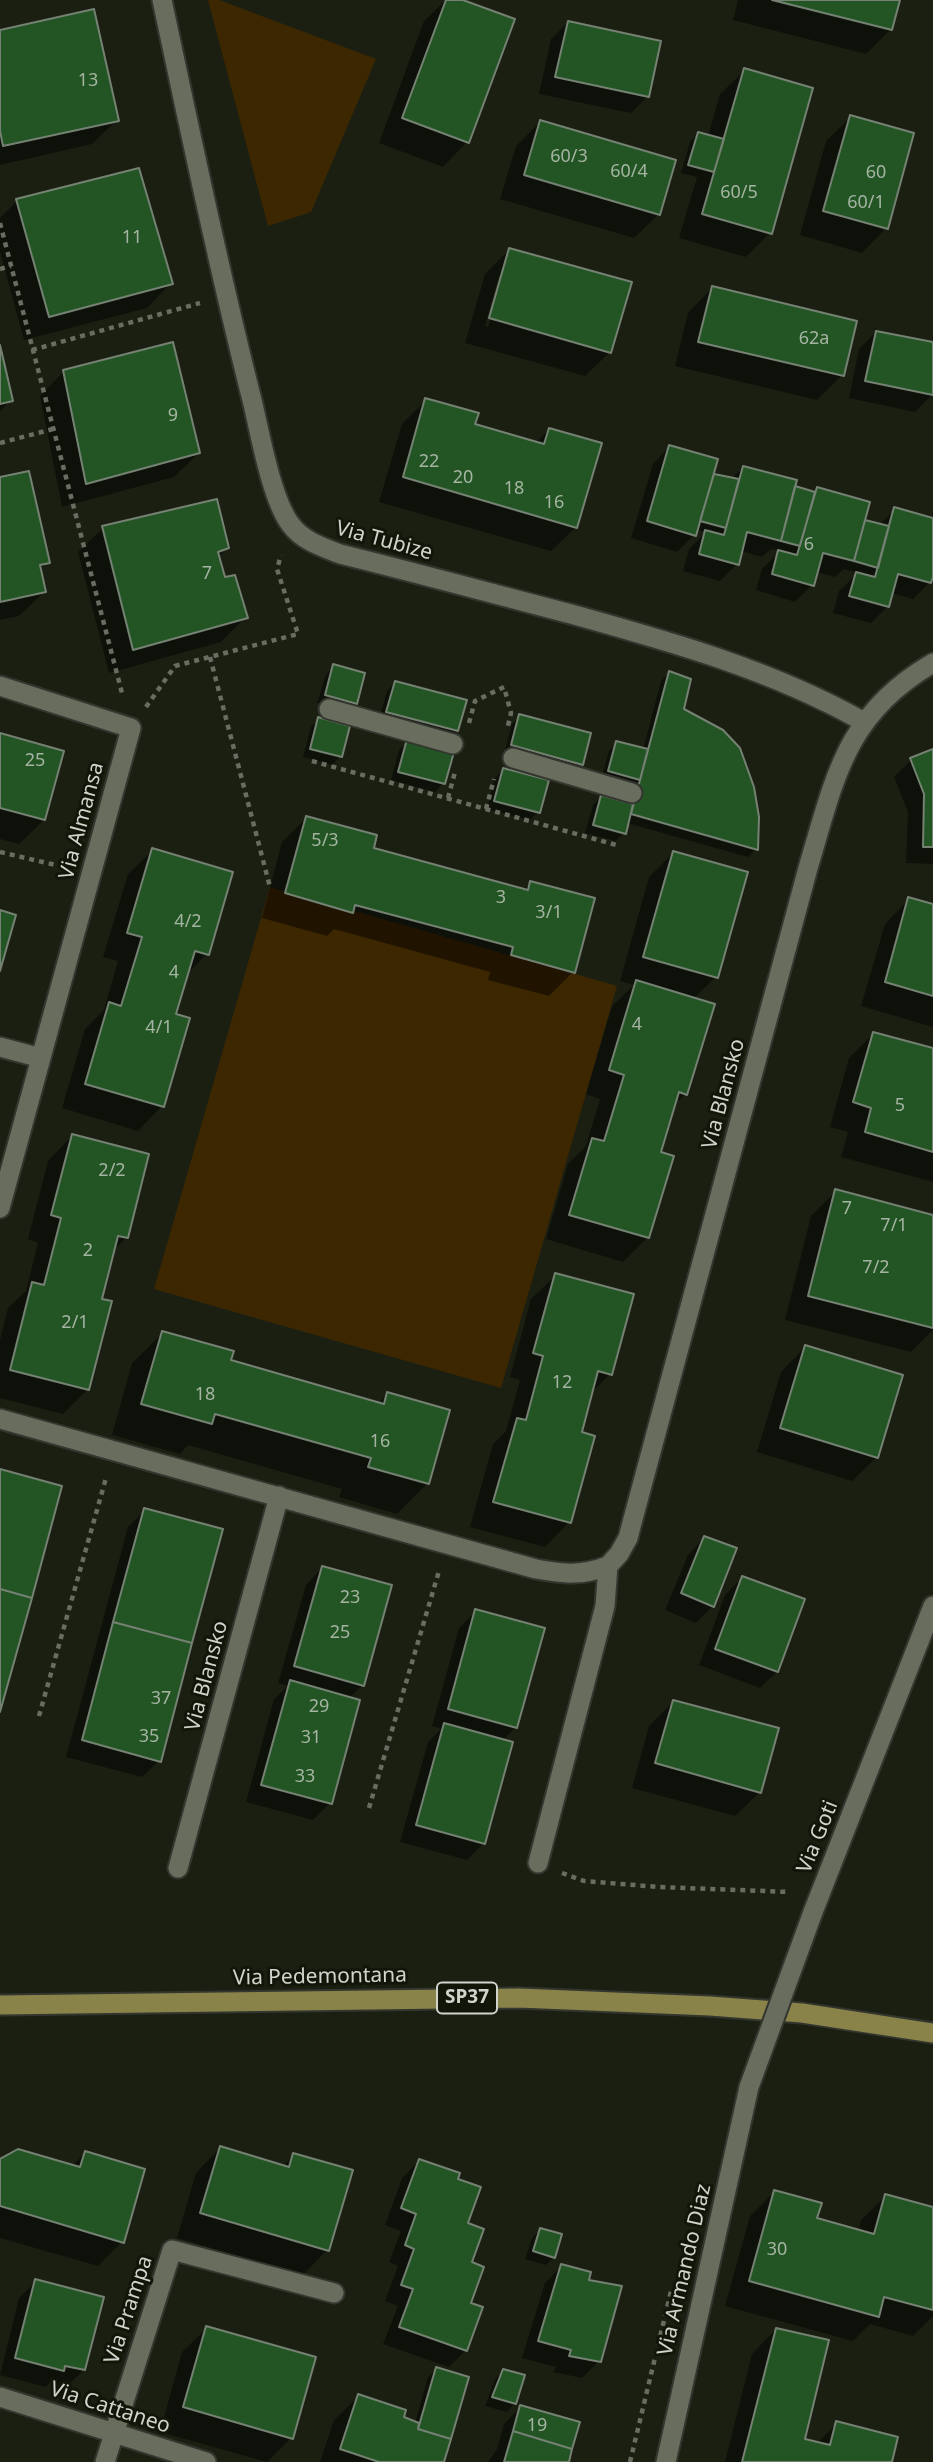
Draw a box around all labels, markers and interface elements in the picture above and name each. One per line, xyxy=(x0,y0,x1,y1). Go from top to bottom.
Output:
house number: 13 xyxy=(78,70,98,92)
house number: 60/3 xyxy=(550,146,588,168)
house number: 60/4 xyxy=(610,161,648,183)
house number: 60 xyxy=(866,162,886,184)
house number: 60/5 xyxy=(720,182,758,204)
house number: 60/1 xyxy=(847,192,885,214)
house number: 11 xyxy=(122,227,142,249)
house number: 62a xyxy=(799,328,829,350)
house number: 9 xyxy=(168,405,178,427)
house number: 22 xyxy=(419,451,439,473)
house number: 20 xyxy=(453,467,473,489)
house number: 18 xyxy=(504,478,524,500)
house number: 16 xyxy=(544,492,564,514)
street label: Via Tubize xyxy=(333,516,435,566)
house number: 6 xyxy=(804,534,814,556)
house number: 7 xyxy=(202,563,212,585)
house number: 25 xyxy=(25,750,45,772)
street label: Via Almansa xyxy=(54,760,110,882)
house number: 5/3 xyxy=(311,830,339,852)
house number: 3 xyxy=(496,887,506,909)
house number: 3/1 xyxy=(535,902,563,924)
house number: 4/2 xyxy=(174,911,202,933)
house number: 4 xyxy=(169,962,179,984)
house number: 4 xyxy=(632,1014,642,1036)
house number: 4/1 xyxy=(145,1017,173,1039)
street label: Via Blansko xyxy=(697,1036,751,1152)
house number: 5 xyxy=(895,1095,905,1117)
house number: 2/2 xyxy=(98,1160,126,1182)
house number: 7 xyxy=(842,1198,852,1220)
house number: 7/1 xyxy=(880,1215,908,1237)
house number: 2 xyxy=(83,1240,93,1262)
house number: 7/2 xyxy=(862,1257,890,1279)
house number: 2/1 xyxy=(61,1312,89,1334)
house number: 12 xyxy=(552,1372,572,1394)
house number: 18 xyxy=(195,1384,215,1406)
house number: 16 xyxy=(370,1431,390,1453)
house number: 23 xyxy=(340,1587,360,1609)
street label: Via Blansko xyxy=(180,1618,234,1734)
house number: 25 xyxy=(330,1622,350,1644)
house number: 37 xyxy=(151,1688,171,1710)
house number: 29 xyxy=(309,1696,329,1718)
house number: 35 xyxy=(139,1726,159,1748)
house number: 31 xyxy=(301,1727,321,1749)
house number: 33 xyxy=(295,1766,315,1788)
street label: Via Goti xyxy=(792,1797,844,1877)
street label: Via Pedemontana xyxy=(233,1963,407,1991)
road number: SP37 xyxy=(437,1982,497,2014)
street label: Via Armando Diaz xyxy=(653,2182,717,2358)
house number: 30 xyxy=(767,2239,787,2261)
street label: Via Prampa xyxy=(100,2253,158,2367)
street label: Via Cattaneo xyxy=(47,2377,173,2439)
house number: 19 xyxy=(527,2415,547,2437)

